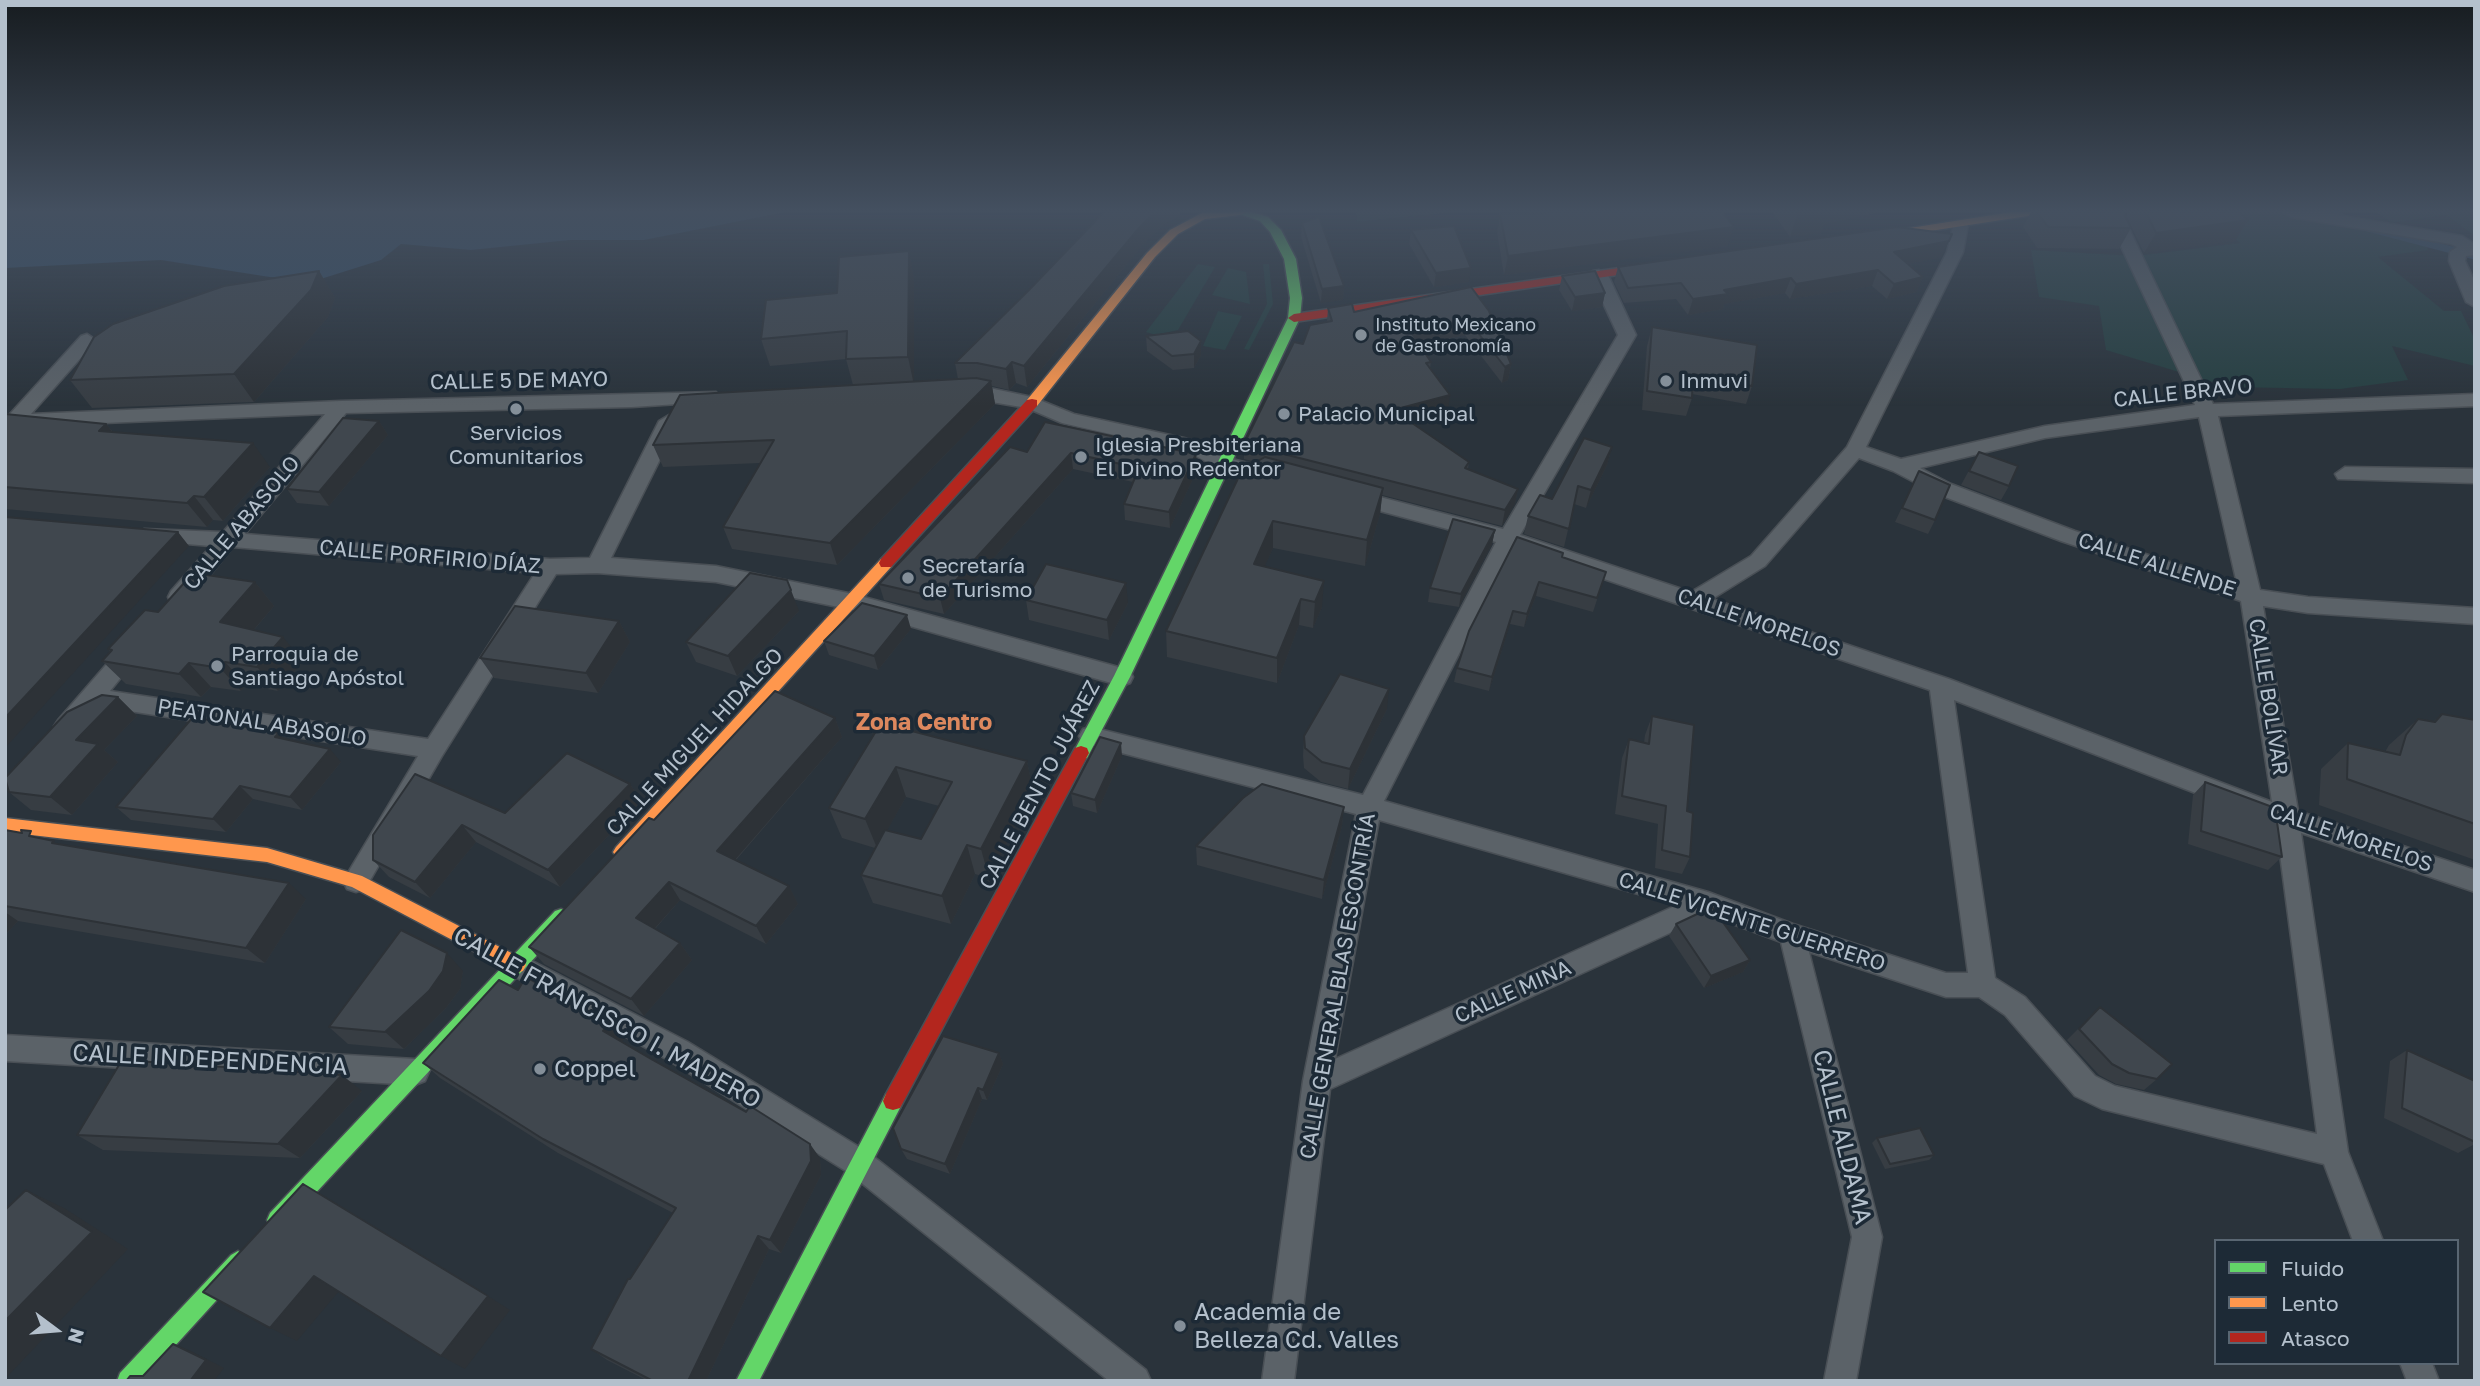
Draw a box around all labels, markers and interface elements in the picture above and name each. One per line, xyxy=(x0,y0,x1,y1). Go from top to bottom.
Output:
place label: Instituto Mexicano de Gastronomía xyxy=(1375,314,1536,356)
marker: Instituto Mexicano de Gastronomía xyxy=(1353,327,1369,343)
street label: CALLE 5 DE MAYO xyxy=(430,367,608,395)
place label: Inmuvi xyxy=(1680,368,1748,394)
marker: Inmuvi xyxy=(1658,373,1674,389)
street label: CALLE BRAVO xyxy=(2112,373,2254,413)
marker: Servicios Comunitarios xyxy=(508,401,524,417)
place label: Palacio Municipal xyxy=(1298,401,1475,427)
marker: Palacio Municipal xyxy=(1276,406,1292,422)
place label: Servicios Comunitarios xyxy=(449,420,583,470)
place label: Iglesia Presbiteriana El Divino Redentor xyxy=(1095,432,1302,482)
marker: Iglesia Presbiteriana El Divino Redentor xyxy=(1073,449,1089,465)
street label: CALLE ABASOLO xyxy=(179,451,305,595)
street label: CALLE ALLENDE xyxy=(2075,528,2239,602)
street label: CALLE PORFIRIO DÍAZ xyxy=(318,535,542,579)
place label: Secretaría de Turismo xyxy=(922,553,1032,603)
marker: Secretaría de Turismo xyxy=(900,570,916,586)
street label: CALLE MORELOS xyxy=(1674,583,1844,663)
street label: CALLE BOLÍVAR xyxy=(2243,617,2293,777)
place label: Parroquia de Santiago Apóstol xyxy=(231,641,404,691)
street label: CALLE MIGUEL HIDALGO xyxy=(602,643,788,841)
marker: Parroquia de Santiago Apóstol xyxy=(209,658,225,674)
street label: CALLE BENITO JUÁREZ xyxy=(974,676,1106,894)
street label: PEATONAL ABASOLO xyxy=(156,694,368,752)
district label: Zona Centro xyxy=(856,709,992,737)
street label: CALLE MORELOS xyxy=(2266,798,2436,878)
street label: CALLE GENERAL BLAS ESCONTRÍA xyxy=(1295,811,1381,1161)
street label: CALLE VICENTE GUERRERO xyxy=(1616,867,1888,977)
street label: CALLE FRANCISCO I. MADERO xyxy=(448,921,766,1115)
street label: CALLE MINA xyxy=(1451,955,1575,1029)
street label: CALLE INDEPENDENCIA xyxy=(72,1038,348,1082)
street label: CALLE ALDAMA xyxy=(1806,1047,1878,1227)
place label: Coppel xyxy=(554,1055,636,1083)
marker: Coppel xyxy=(532,1061,548,1077)
legend xyxy=(2214,1239,2459,1365)
text: Fluido xyxy=(2281,1255,2344,1281)
text: Lento xyxy=(2281,1290,2339,1316)
north arrow xyxy=(21,1295,91,1365)
place label: Academia de Belleza Cd. Valles xyxy=(1194,1298,1399,1354)
marker: Academia de Belleza Cd. Valles xyxy=(1172,1318,1188,1334)
text: Atasco xyxy=(2281,1325,2350,1351)
text: N xyxy=(64,1326,90,1346)

